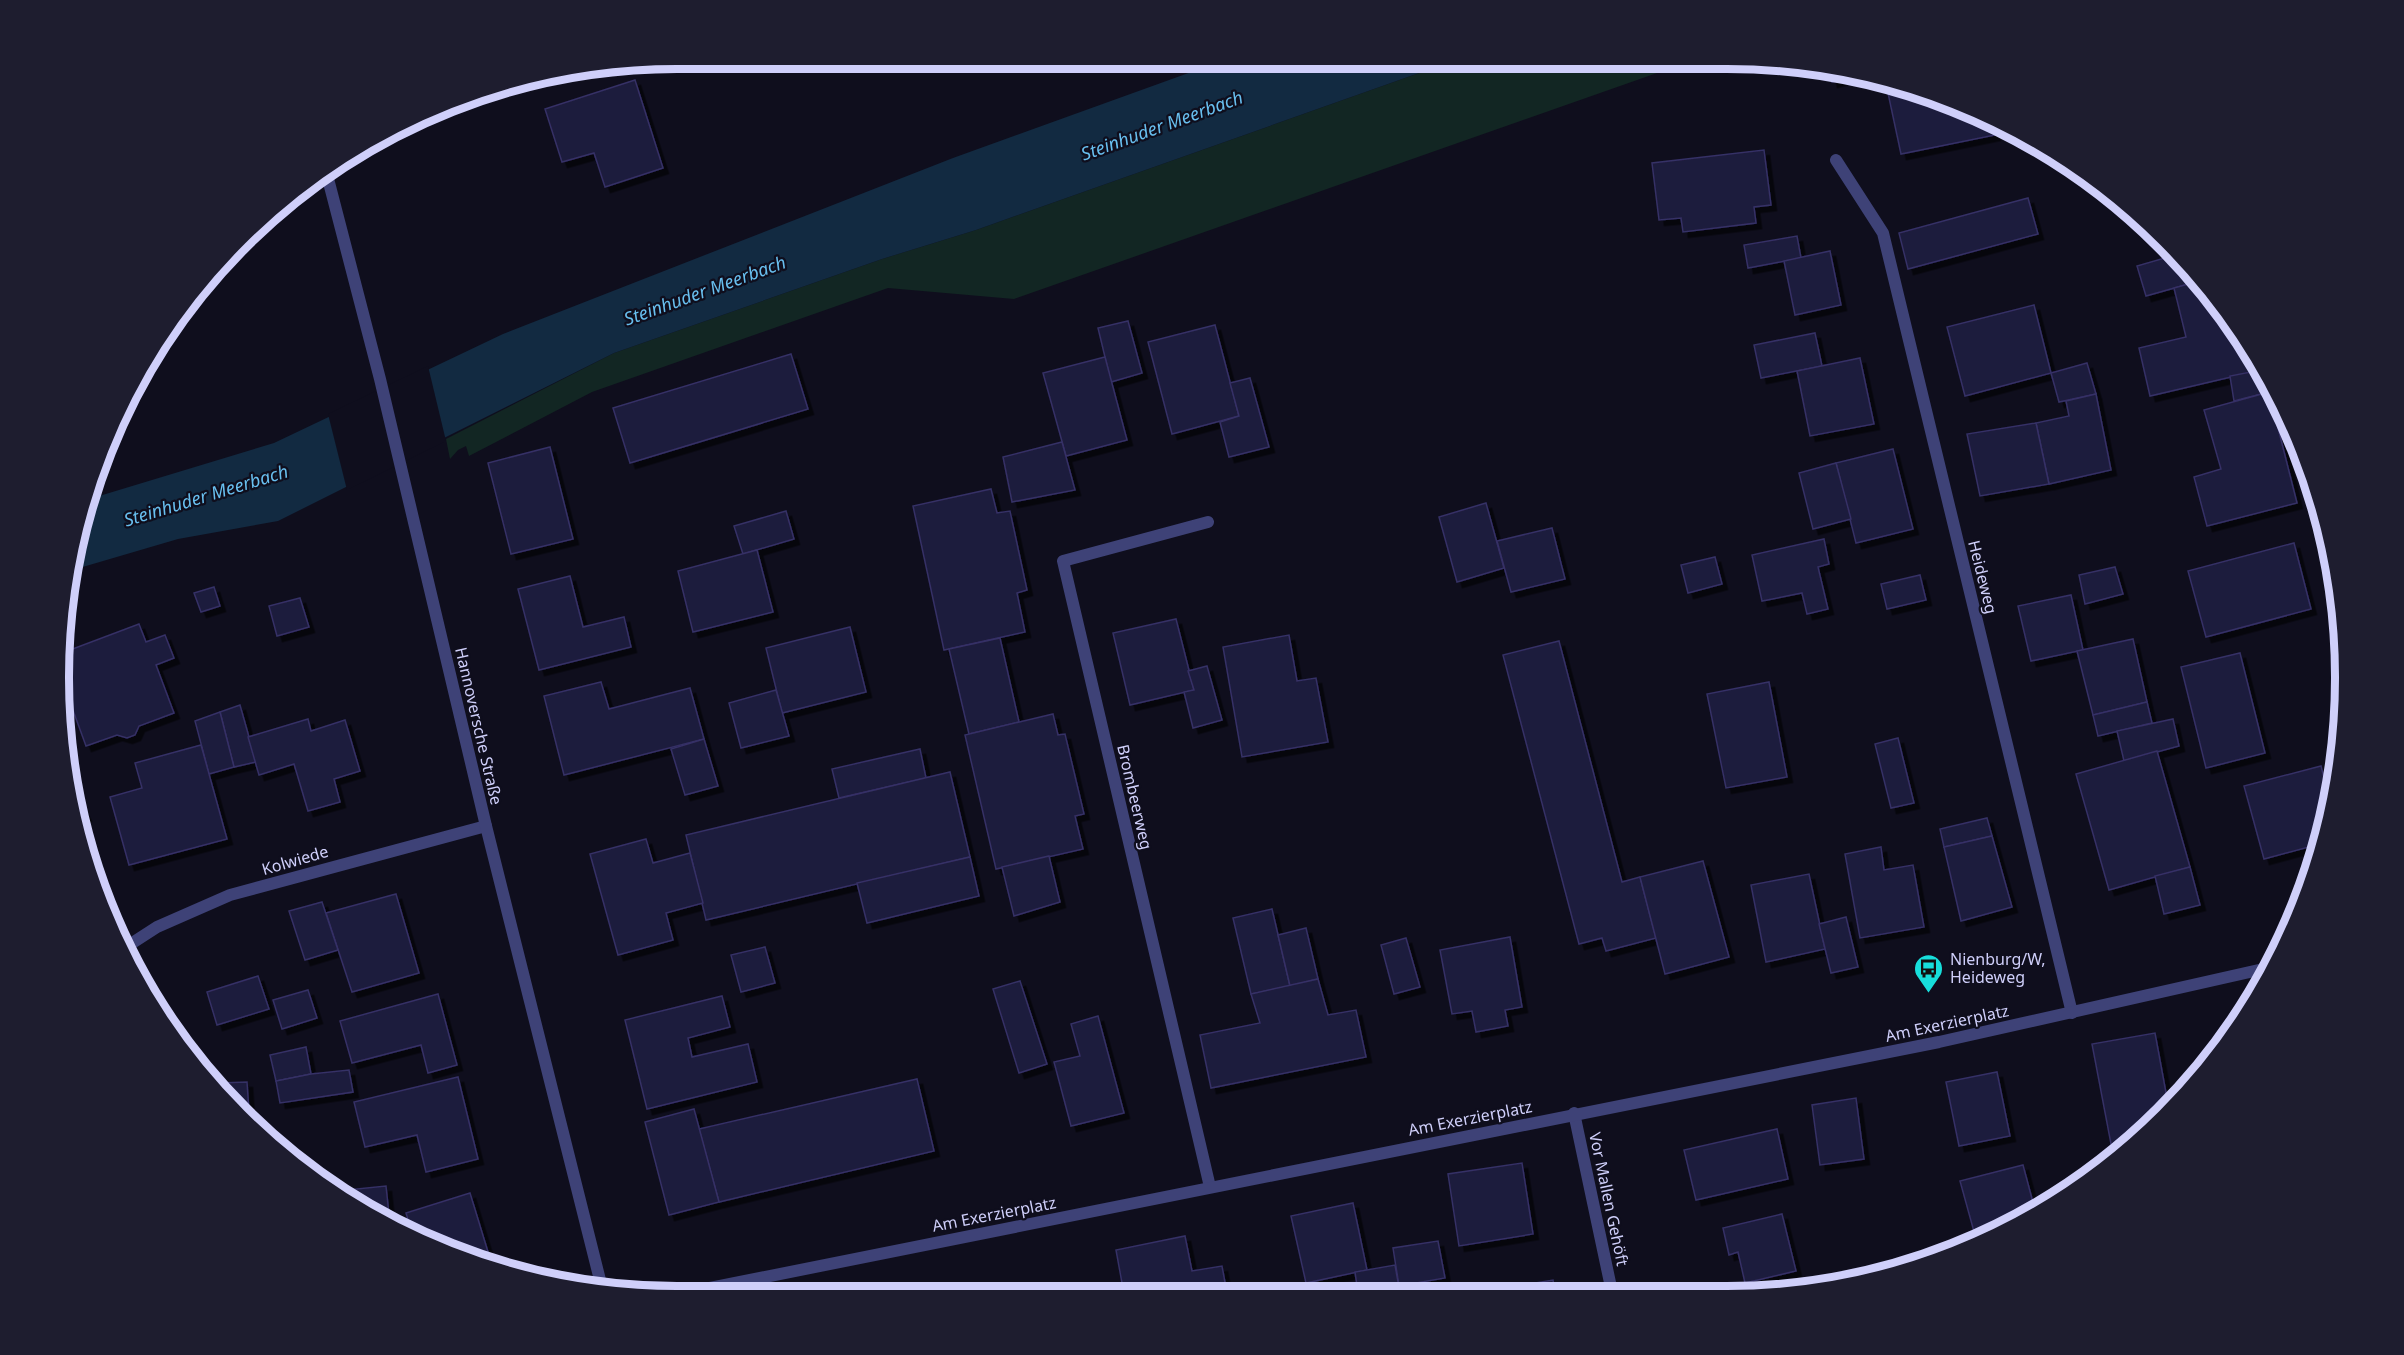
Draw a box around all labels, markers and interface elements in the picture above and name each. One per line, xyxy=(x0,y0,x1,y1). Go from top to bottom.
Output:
water label: Steinhuder Meerbach xyxy=(1077,85,1246,166)
water label: Steinhuder Meerbach xyxy=(620,250,789,331)
water label: Steinhuder Meerbach xyxy=(121,459,291,531)
street label: Heideweg xyxy=(1963,538,2003,616)
street label: Hannoversche Straße xyxy=(450,645,508,807)
street label: Brombeerweg xyxy=(1112,742,1158,852)
street label: Kolwiede xyxy=(259,840,331,880)
place label: Nienburg/W, Heideweg xyxy=(1950,948,2046,988)
bus stop icon: Nienburg/W, Heideweg xyxy=(1913,952,1945,994)
street label: Am Exerzierplatz xyxy=(1883,999,2011,1047)
street label: Am Exerzierplatz xyxy=(1406,1095,1534,1141)
street label: Vor Mallen Gehöft xyxy=(1584,1130,1634,1268)
street label: Am Exerzierplatz xyxy=(930,1191,1058,1237)

